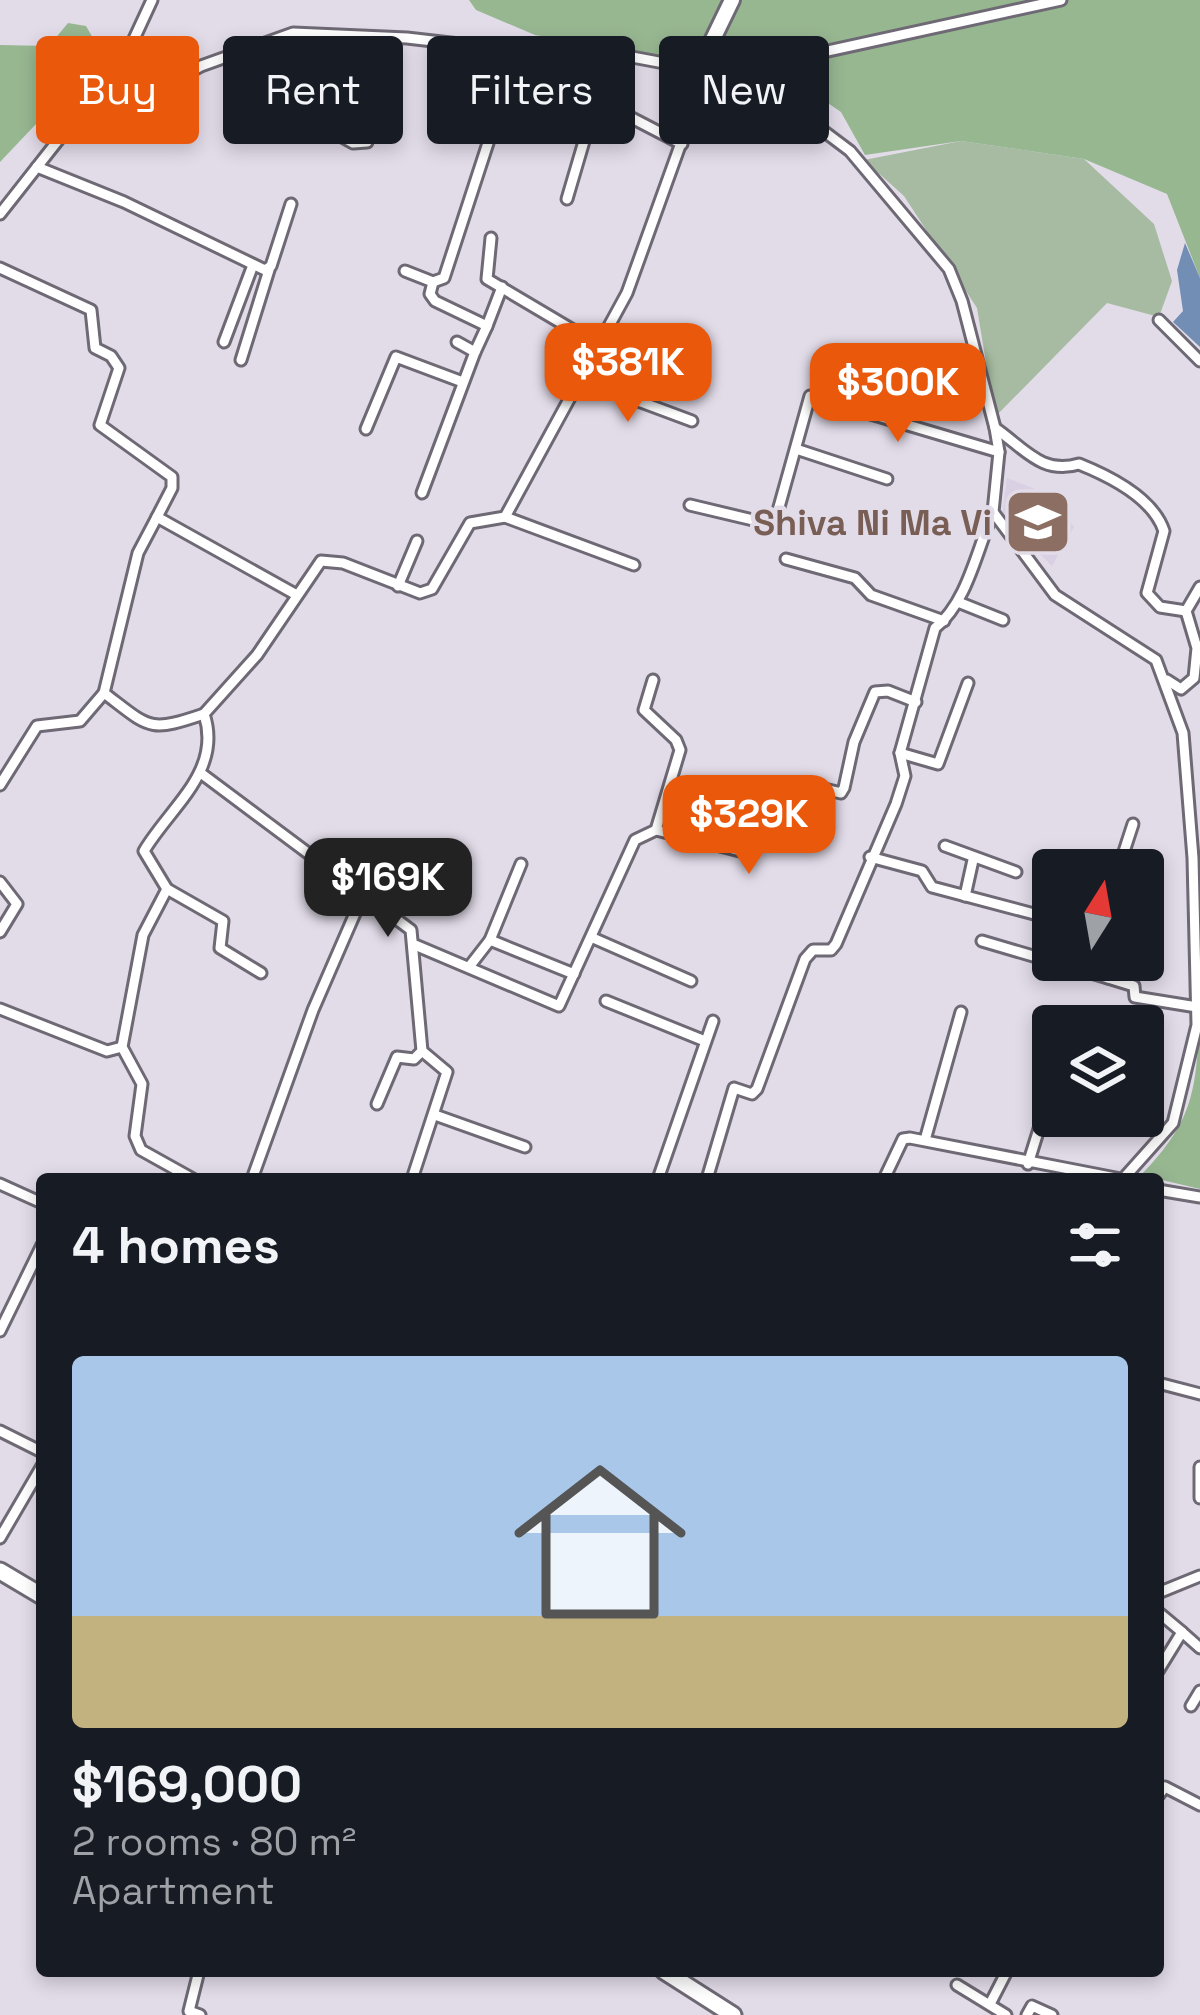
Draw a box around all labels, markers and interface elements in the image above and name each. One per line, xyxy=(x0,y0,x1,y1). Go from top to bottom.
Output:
chip: Buy xyxy=(36,36,199,144)
chip: Rent xyxy=(223,36,403,144)
chip: Filters xyxy=(427,36,635,144)
chip: New xyxy=(659,36,829,144)
pin: $381K xyxy=(544,323,712,425)
text: $381K xyxy=(572,337,684,386)
pin: $300K xyxy=(814,343,982,445)
text: $300K xyxy=(837,357,959,406)
school or university icon: Shiva Ni Ma Vi xyxy=(1003,487,1073,557)
place label: Shiva Ni Ma Vi xyxy=(753,500,992,546)
pin: $329K xyxy=(665,775,833,877)
text: $329K xyxy=(690,789,808,838)
pin: $169K xyxy=(304,838,472,940)
north arrow xyxy=(1032,849,1164,981)
map controls xyxy=(1032,849,1164,1137)
text: $169K xyxy=(331,852,445,901)
button: layers xyxy=(1032,1005,1164,1137)
icon: filters xyxy=(1062,1212,1128,1278)
text: 4 homes xyxy=(72,1213,280,1278)
icon: home xyxy=(492,1434,708,1650)
text: $169,000 xyxy=(72,1752,302,1817)
text: 2 rooms · 80 m² xyxy=(72,1817,356,1866)
text: Apartment xyxy=(72,1866,275,1915)

